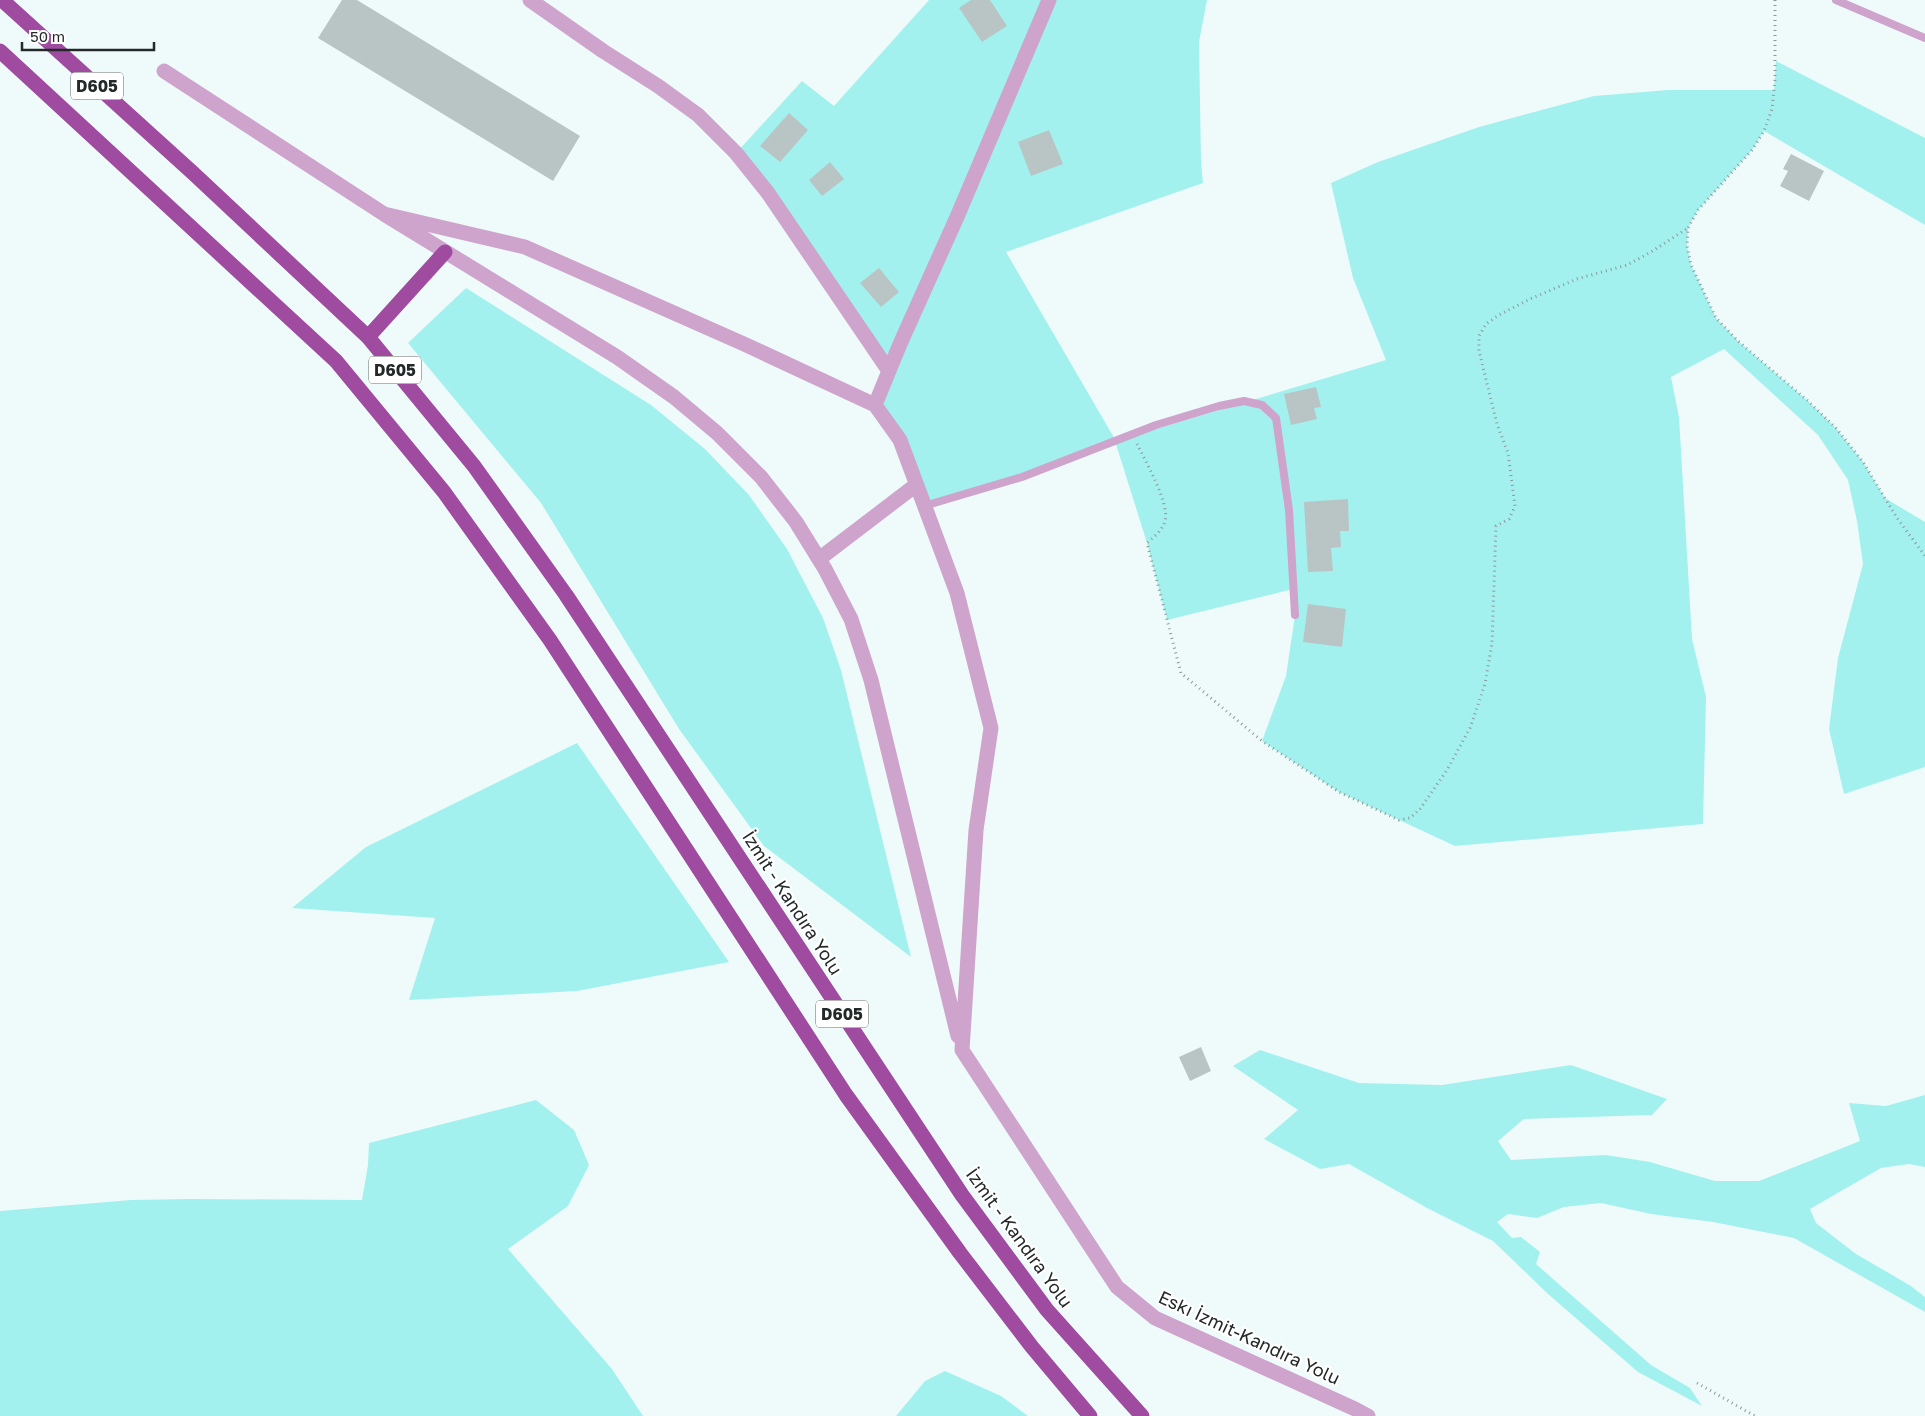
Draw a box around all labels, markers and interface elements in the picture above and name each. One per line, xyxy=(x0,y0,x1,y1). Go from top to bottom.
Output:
scale bar xyxy=(22,20,155,52)
text: 50 m xyxy=(30,27,65,45)
road number: D605 xyxy=(71,72,123,100)
road number: D605 xyxy=(369,356,421,384)
street label: İzmit - Kandıra Yolu xyxy=(738,826,848,978)
road number: D605 xyxy=(816,1001,868,1028)
street label: İzmit - Kandıra Yolu xyxy=(962,1163,1078,1311)
street label: Eskı İzmit-Kandıra Yolu xyxy=(1155,1285,1344,1389)

